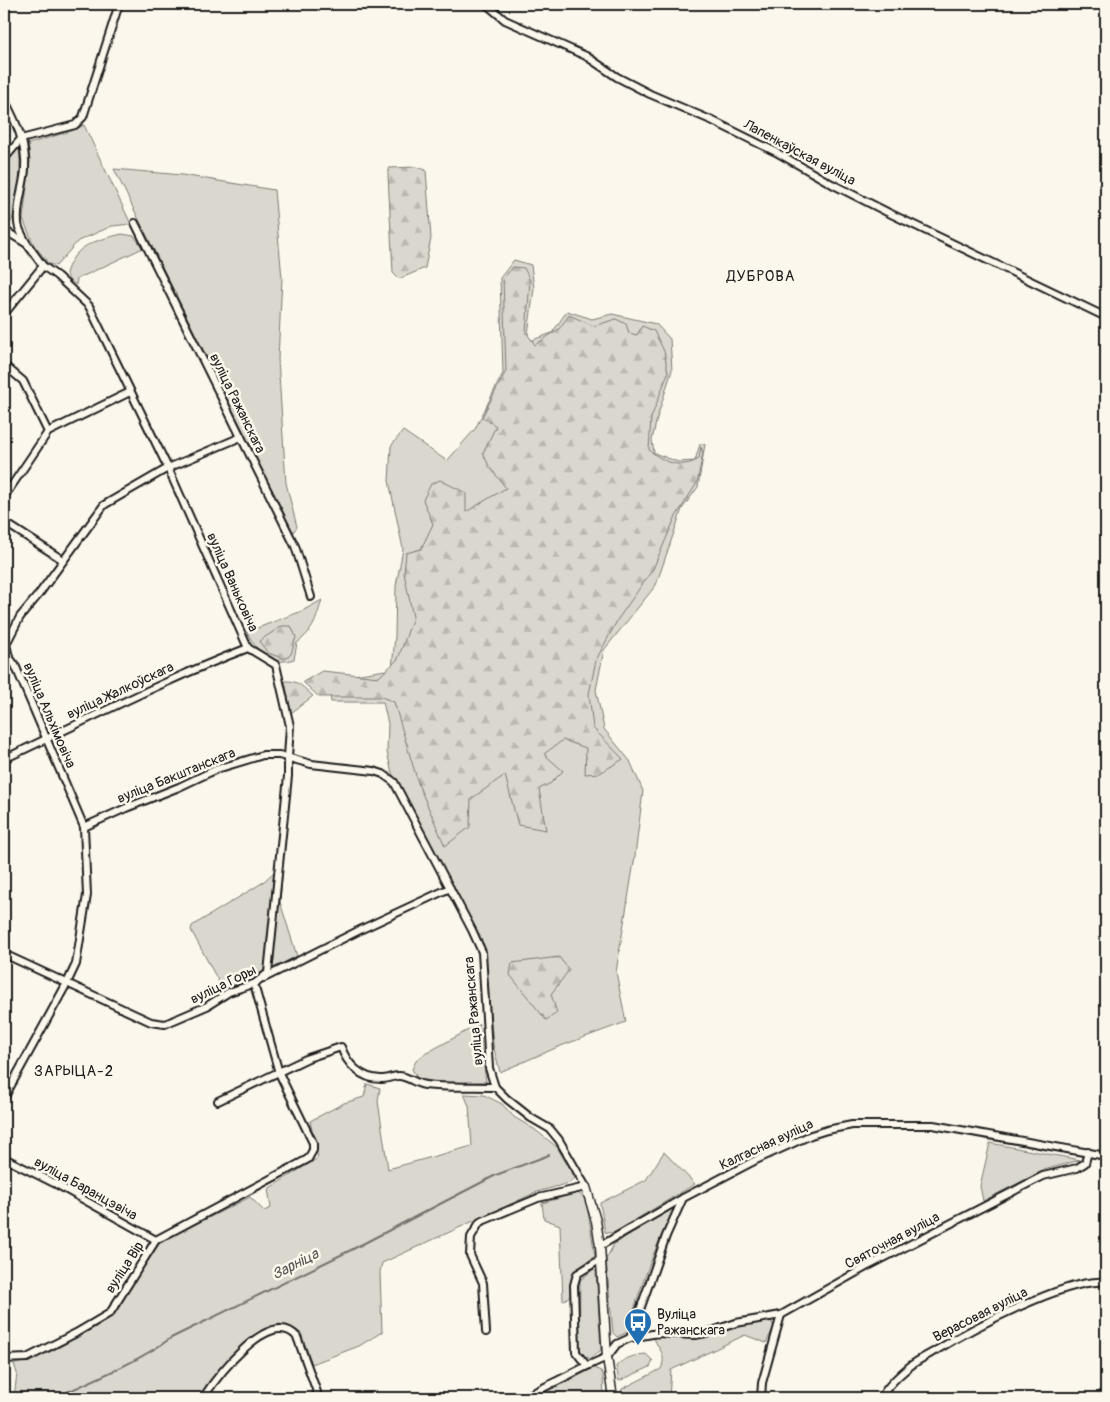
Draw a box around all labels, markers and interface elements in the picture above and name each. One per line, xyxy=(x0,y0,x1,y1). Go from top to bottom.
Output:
street label: Лапенкаўская вуліца xyxy=(740,115,859,189)
district label: ДУБРОВА xyxy=(725,267,796,286)
street label: вуліца Ражанскага xyxy=(206,350,269,456)
street label: вуліца Ваньковіча xyxy=(203,530,262,634)
street label: вуліца Жалкоўскага xyxy=(64,658,176,723)
street label: вуліца Альхімовіча xyxy=(20,660,79,771)
street label: вуліца Бакштанскага xyxy=(115,744,238,807)
street label: вуліца Ражанскага xyxy=(460,956,487,1066)
street label: вуліца Горы xyxy=(188,961,259,1008)
district label: ЗАРЫЦА-2 xyxy=(34,1062,114,1081)
street label: Калгасная вуліца xyxy=(717,1115,816,1174)
street label: вуліца Баранцэвіча xyxy=(31,1153,140,1224)
street label: Святочная вуліца xyxy=(842,1208,943,1273)
street label: вуліца Вір xyxy=(101,1238,148,1296)
water label: Зарніца xyxy=(269,1244,323,1284)
street label: Верасовая вуліца xyxy=(930,1283,1030,1346)
place label: Вуліца Ражанскага xyxy=(657,1306,725,1339)
bus stop icon: Вуліца Ражанскага xyxy=(623,1307,653,1346)

